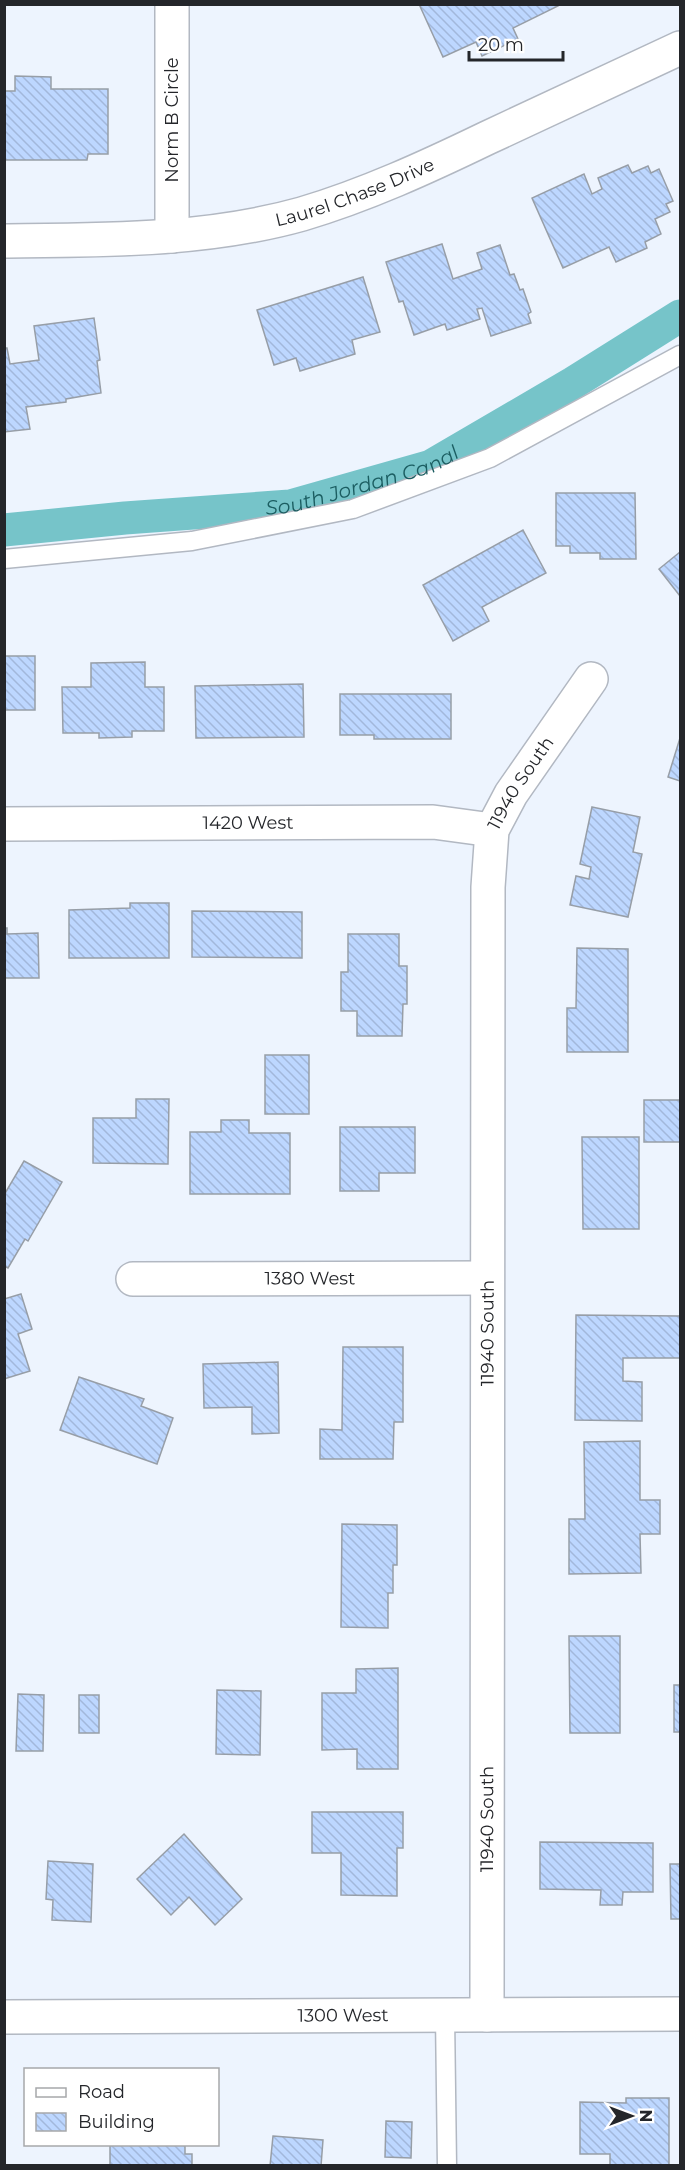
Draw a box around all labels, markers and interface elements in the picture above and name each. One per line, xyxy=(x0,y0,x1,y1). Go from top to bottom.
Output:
scale bar xyxy=(469,24,564,62)
text: 20 m xyxy=(478,34,524,56)
street label: Norm B Circle xyxy=(161,57,183,183)
street label: Laurel Chase Drive xyxy=(273,153,438,231)
water label: South Jordan Canal xyxy=(265,440,463,520)
street label: 11940 South xyxy=(483,732,559,834)
street label: 1420 West xyxy=(202,812,294,834)
street label: 1380 West xyxy=(265,1267,355,1290)
street label: 11940 South xyxy=(477,1280,499,1386)
street label: 11940 South xyxy=(476,1766,498,1872)
street label: 1300 West xyxy=(297,2004,389,2027)
legend xyxy=(24,2068,219,2146)
text: Road xyxy=(78,2081,125,2103)
north arrow xyxy=(601,2086,661,2146)
text: N xyxy=(636,2110,655,2122)
text: Building xyxy=(78,2111,155,2133)

